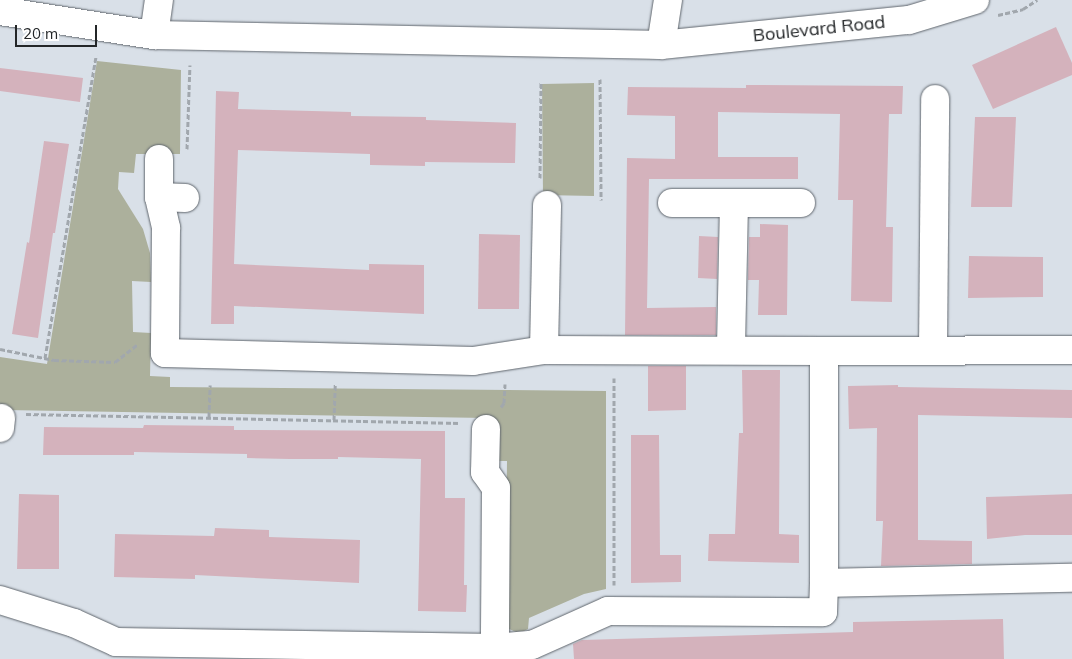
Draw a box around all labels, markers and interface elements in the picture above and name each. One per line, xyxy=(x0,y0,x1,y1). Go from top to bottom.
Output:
street label: Boulevard Road xyxy=(752,11,886,47)
scale bar xyxy=(18,15,100,47)
text: 20 m xyxy=(23,24,58,43)

